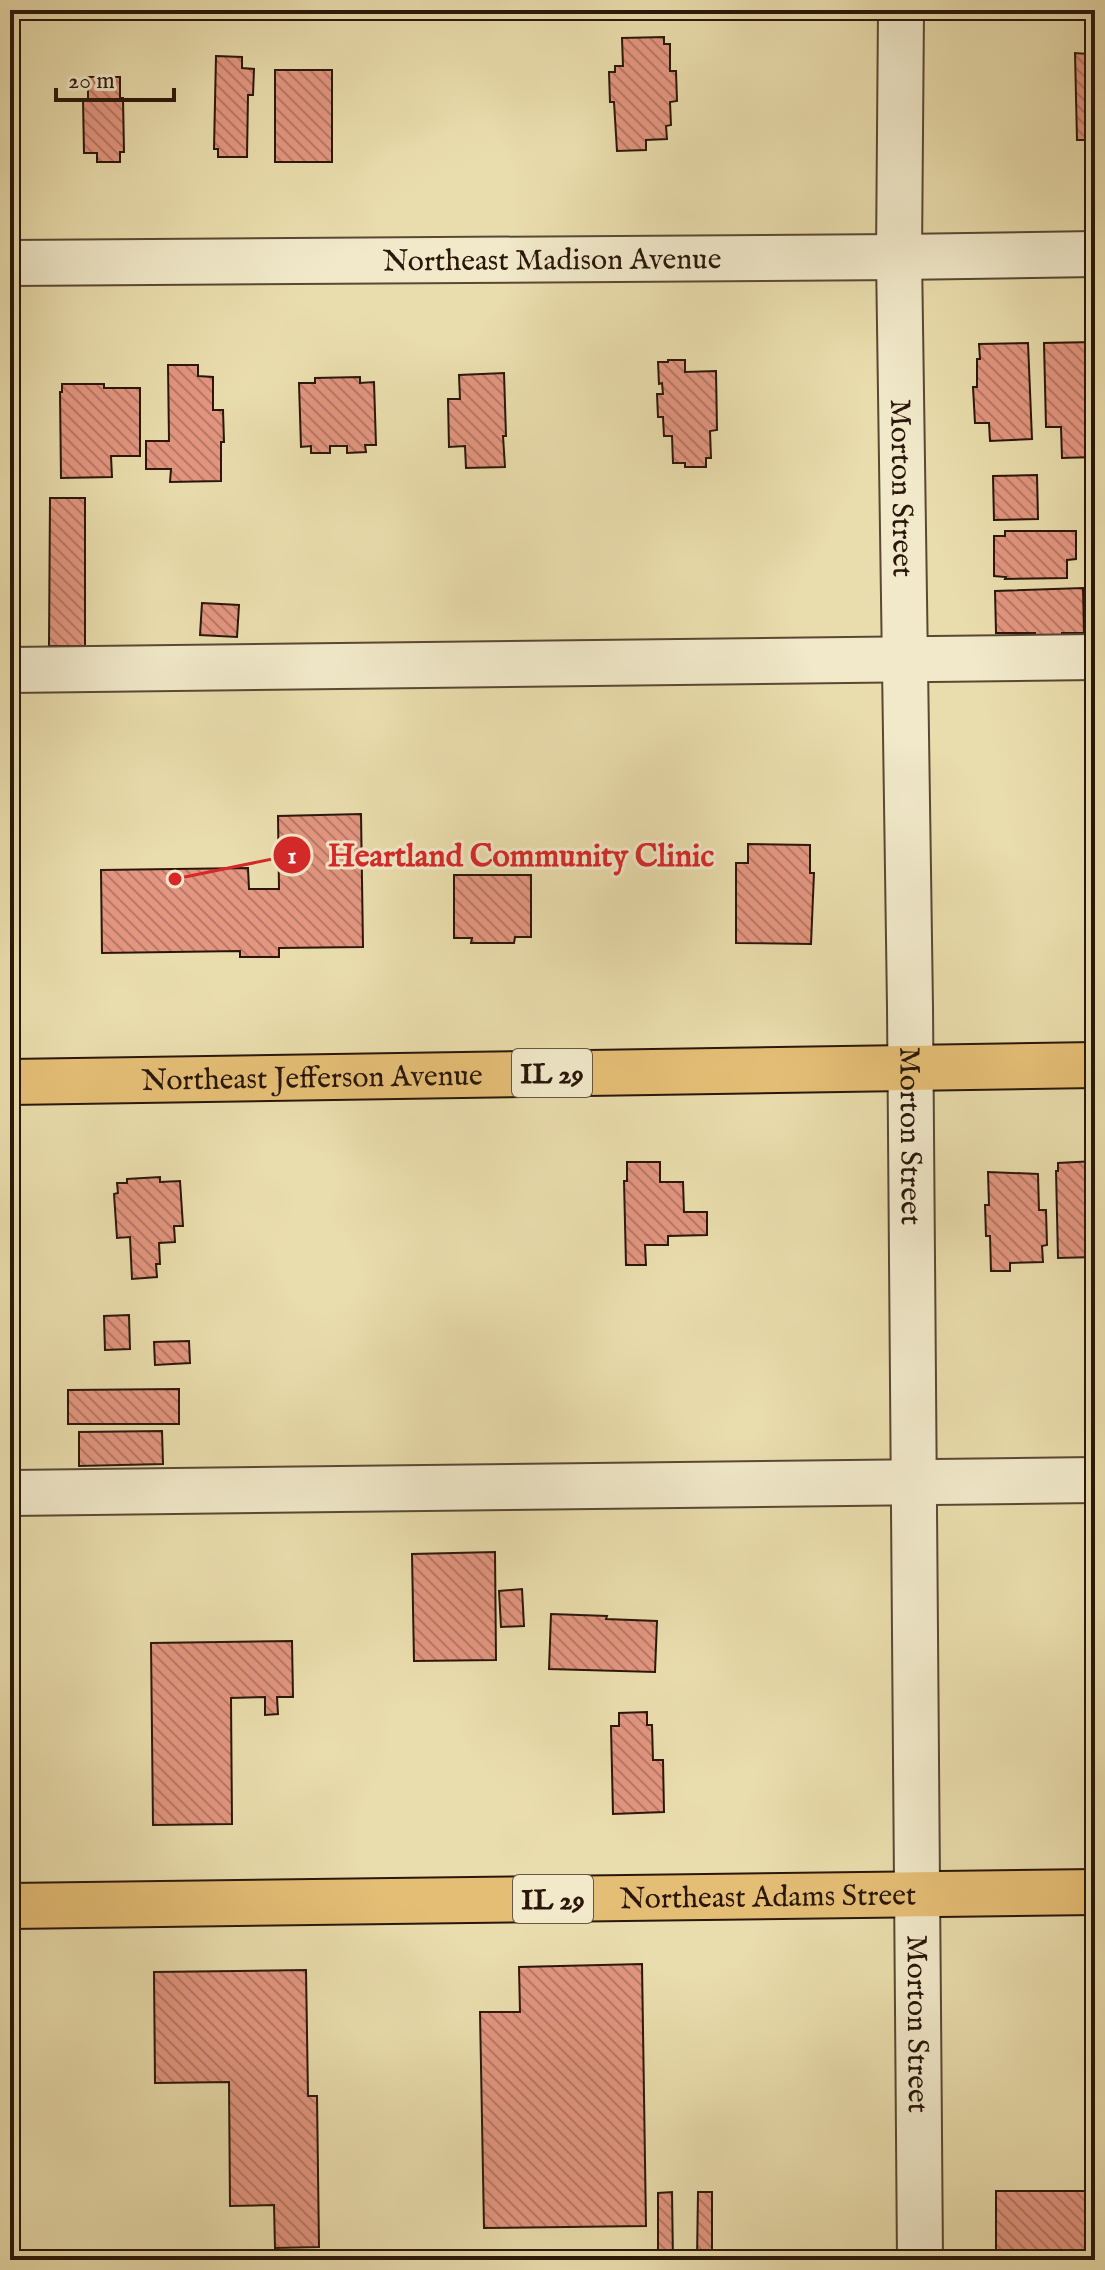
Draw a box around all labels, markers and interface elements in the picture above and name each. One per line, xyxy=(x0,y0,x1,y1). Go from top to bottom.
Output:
scale bar xyxy=(56,52,174,102)
text: 20 m xyxy=(68,66,115,97)
street label: Northeast Madison Avenue xyxy=(383,241,721,281)
street label: Morton Street xyxy=(880,399,921,577)
callout: Heartland Community Clinic xyxy=(272,827,730,883)
text: Heartland Community Clinic xyxy=(328,837,715,878)
text: 1 xyxy=(288,841,297,872)
street label: Morton Street xyxy=(889,1047,929,1225)
road number: IL 29 xyxy=(512,1049,592,1097)
street label: Northeast Jefferson Avenue xyxy=(141,1058,483,1101)
road number: IL 29 xyxy=(513,1875,593,1923)
street label: Northeast Adams Street xyxy=(619,1877,917,1919)
street label: Morton Street xyxy=(896,1935,936,2113)

